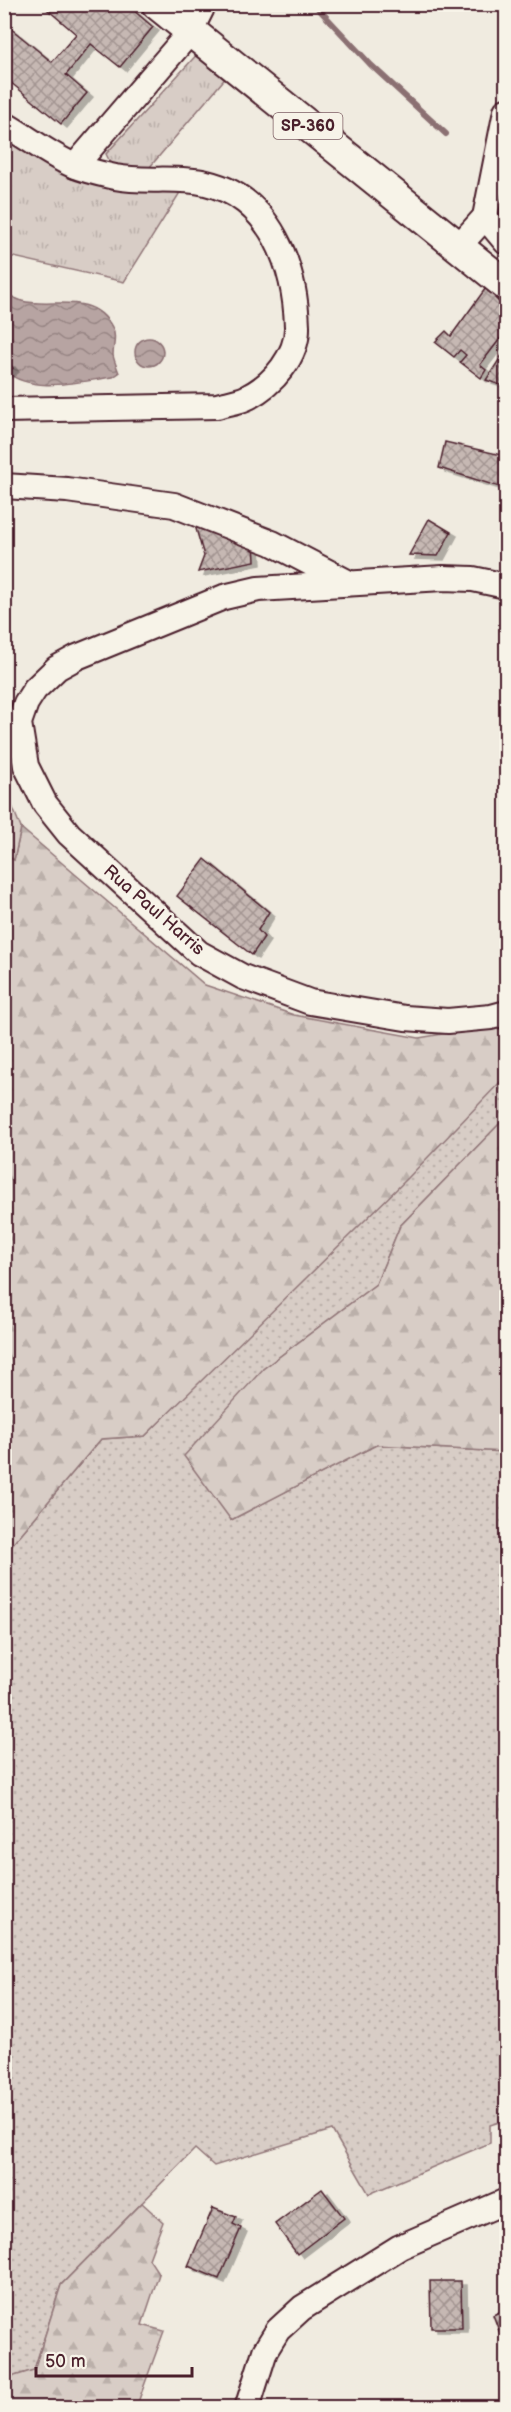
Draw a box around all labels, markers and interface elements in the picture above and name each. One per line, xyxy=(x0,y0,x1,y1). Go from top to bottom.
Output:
road number: SP-360 xyxy=(274,113,342,139)
street label: Rua Paul Harris xyxy=(99,860,209,960)
scale bar xyxy=(36,2340,192,2378)
text: 50 m xyxy=(45,2351,86,2372)

